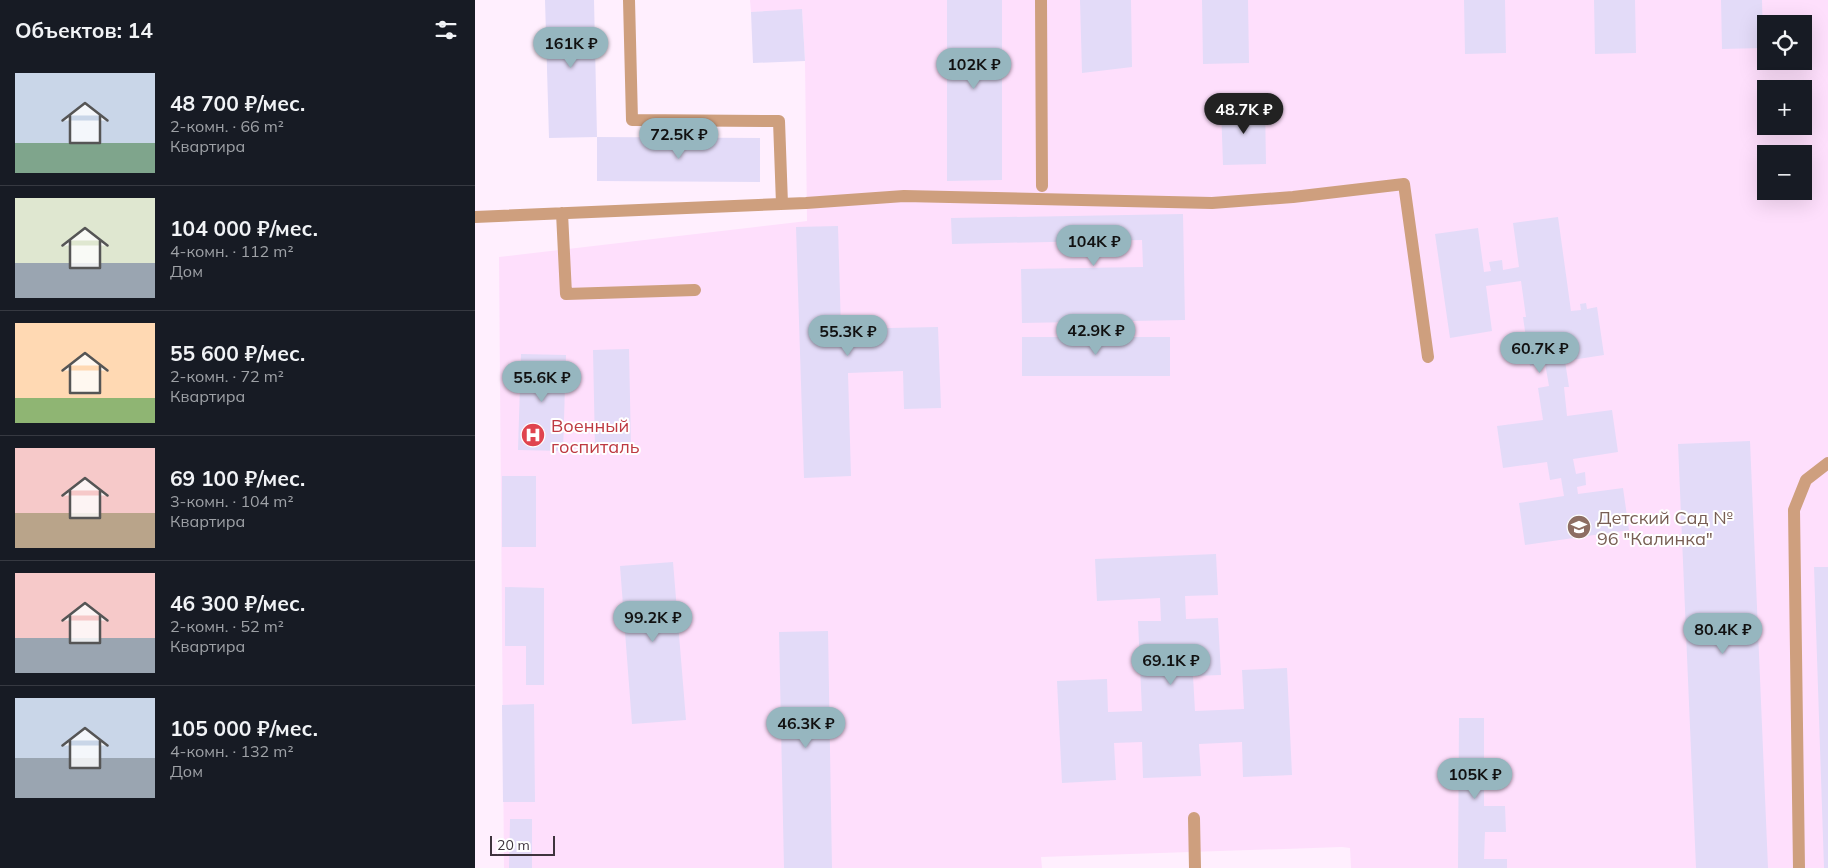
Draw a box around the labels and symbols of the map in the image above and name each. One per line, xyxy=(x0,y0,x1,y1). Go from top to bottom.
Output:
pin: 161K ₽ xyxy=(530,27,612,69)
pin: 102K ₽ xyxy=(933,48,1015,90)
pin: 48.7K ₽ xyxy=(1198,92,1290,135)
pin: 72.5K ₽ xyxy=(633,118,725,160)
pin: 104K ₽ xyxy=(1053,224,1135,267)
pin: 55.3K ₽ xyxy=(802,314,894,357)
pin: 42.9K ₽ xyxy=(1050,314,1142,356)
pin: 60.7K ₽ xyxy=(1494,332,1586,374)
pin: 55.6K ₽ xyxy=(496,360,588,403)
place label: Военный госпиталь xyxy=(551,414,640,458)
hospital icon: Военный госпиталь xyxy=(520,422,546,448)
place label: Детский Сад № 96 "Калинка" xyxy=(1597,506,1733,550)
school or university icon: Детский Сад № 96 "Калинка" xyxy=(1566,514,1592,540)
pin: 99.2K ₽ xyxy=(607,600,699,643)
pin: 80.4K ₽ xyxy=(1677,612,1769,655)
pin: 69.1K ₽ xyxy=(1125,644,1217,686)
pin: 46.3K ₽ xyxy=(760,706,852,749)
pin: 105K ₽ xyxy=(1434,758,1516,800)
scale bar xyxy=(490,833,555,856)

